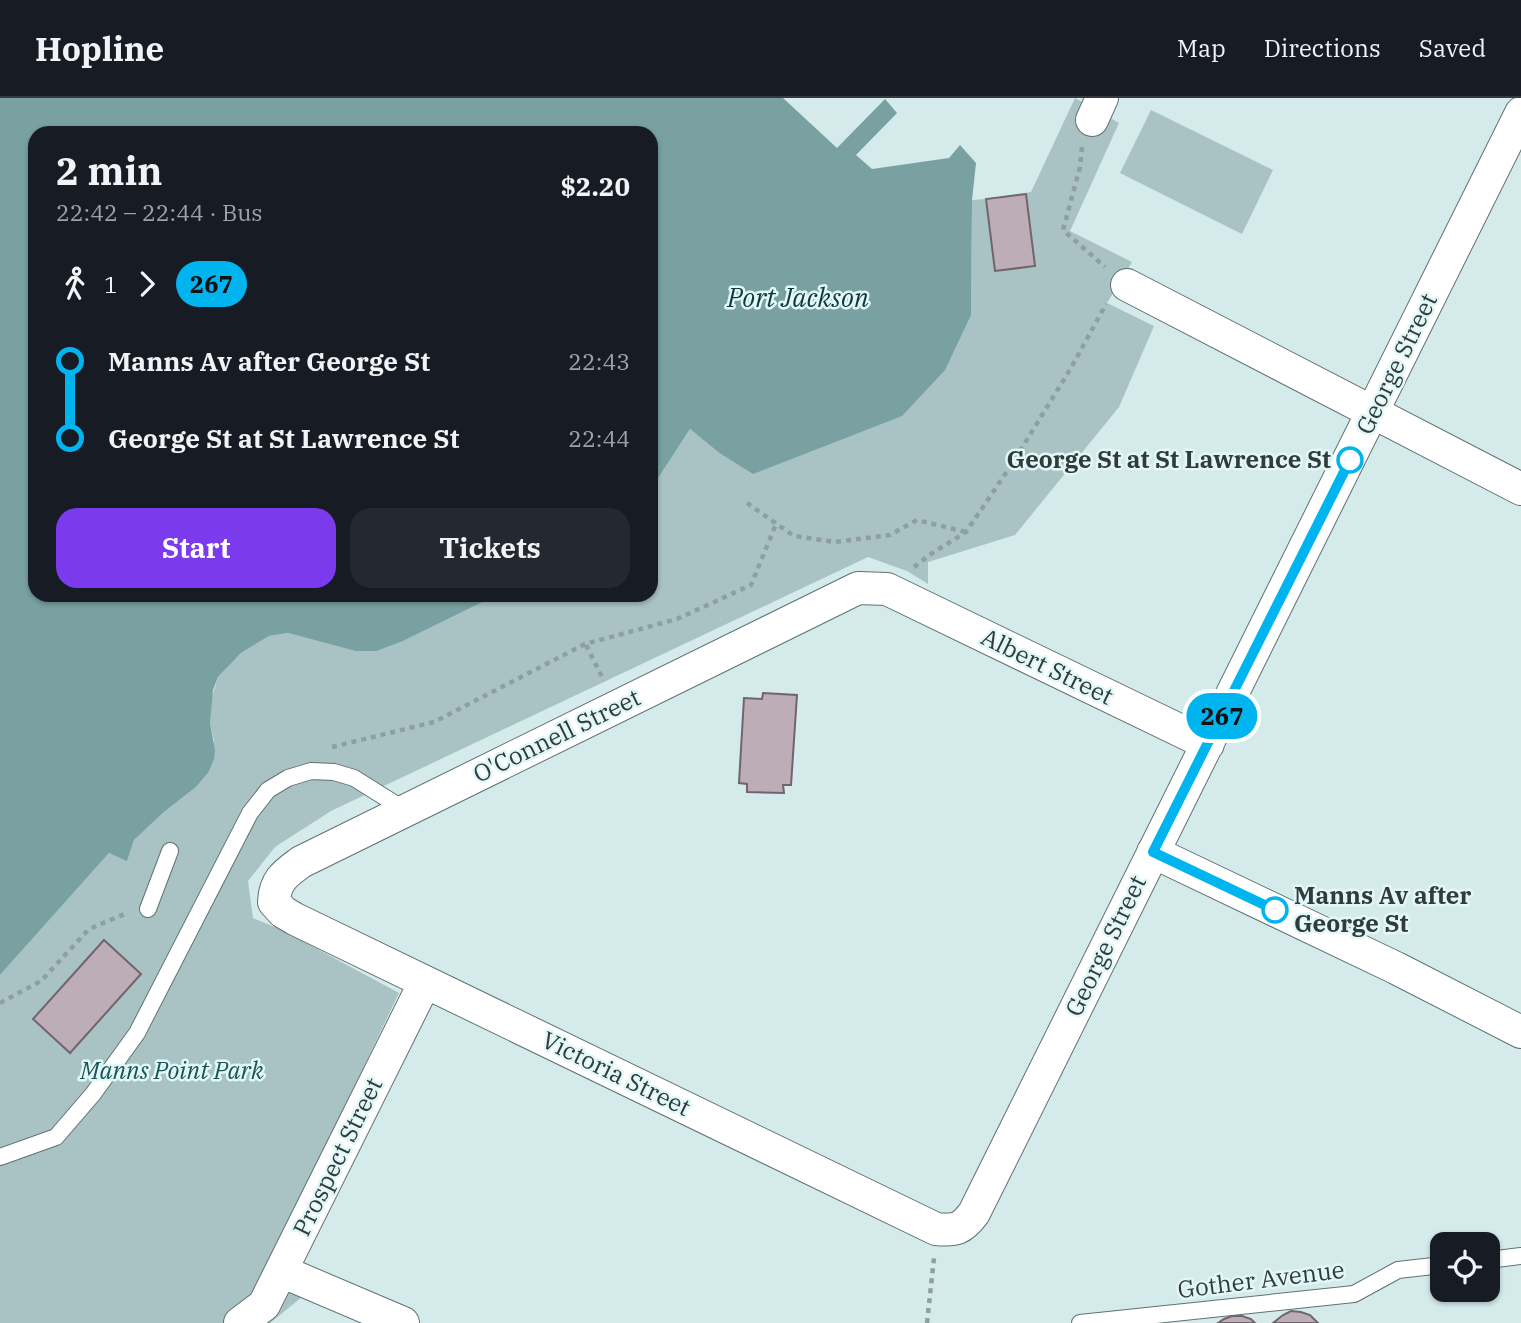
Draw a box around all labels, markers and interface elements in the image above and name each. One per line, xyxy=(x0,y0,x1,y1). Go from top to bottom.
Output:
text: Hopline xyxy=(35,27,164,70)
text: Map xyxy=(1177,32,1226,64)
text: Directions xyxy=(1264,32,1381,64)
text: Saved xyxy=(1419,32,1486,64)
text: 2 min xyxy=(56,146,162,195)
text: $2.20 xyxy=(560,169,630,203)
text: 22:42 – 22:44 · Bus xyxy=(56,197,263,227)
icon: walk xyxy=(56,265,94,303)
icon: forward xyxy=(128,265,166,303)
text: 267 xyxy=(190,268,233,300)
text: 1 xyxy=(104,269,118,299)
water label: Port Jackson xyxy=(726,280,869,314)
street label: George Street xyxy=(1348,288,1444,439)
text: Manns Av after George St xyxy=(108,344,430,378)
text: 22:43 xyxy=(568,346,630,376)
text: George St at St Lawrence St xyxy=(108,421,459,455)
text: 22:44 xyxy=(568,423,630,453)
place label: George St at St Lawrence St xyxy=(1007,443,1331,475)
marker: George St at St Lawrence St xyxy=(1337,447,1363,473)
button: Start xyxy=(56,508,336,588)
button: Tickets xyxy=(350,508,630,588)
street label: Albert Street xyxy=(976,620,1119,712)
street label: O'Connell Street xyxy=(468,681,645,789)
line badge: 267 xyxy=(1182,693,1262,739)
text: 267 xyxy=(1200,700,1244,732)
street label: George Street xyxy=(1057,870,1153,1021)
place label: Manns Av after George St xyxy=(1294,879,1471,939)
marker: Manns Av after George St xyxy=(1262,897,1288,923)
street label: Victoria Street xyxy=(537,1023,696,1123)
park label: Manns Point Park xyxy=(79,1054,264,1086)
street label: Prospect Street xyxy=(285,1072,389,1241)
map controls xyxy=(1430,1232,1500,1302)
button: locate xyxy=(1430,1232,1500,1302)
street label: Gother Avenue xyxy=(1176,1253,1346,1305)

